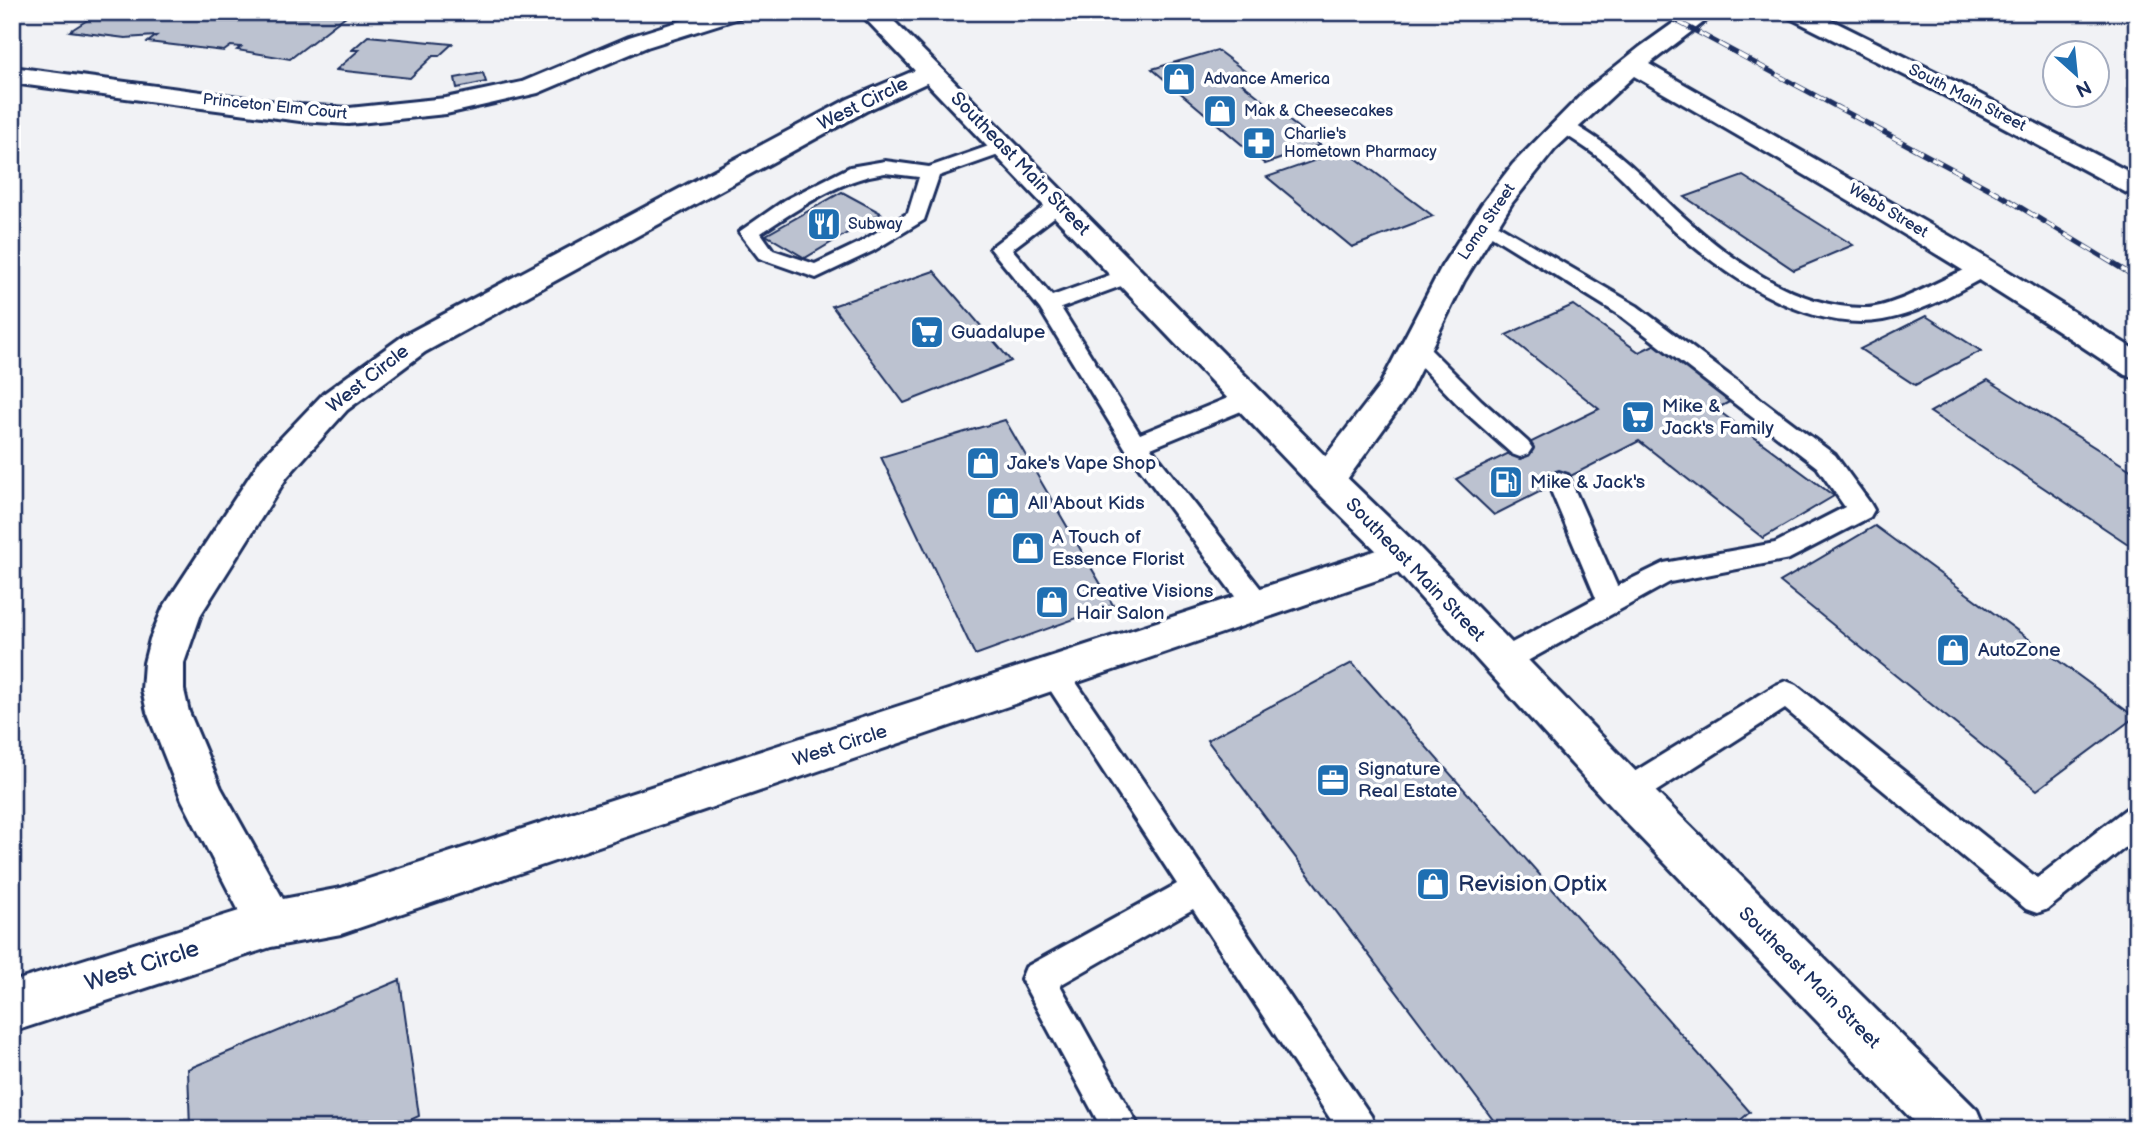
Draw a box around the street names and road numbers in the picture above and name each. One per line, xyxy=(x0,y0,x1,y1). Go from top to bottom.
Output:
street label: South Main Street xyxy=(1905,60,2029,136)
street label: West Circle xyxy=(814,72,912,136)
street label: Southeast Main Street xyxy=(946,87,1095,241)
street label: Princeton Elm Court xyxy=(202,90,348,124)
street label: Loma Street xyxy=(1455,180,1520,264)
street label: Webb Street xyxy=(1845,180,1931,242)
street label: West Circle xyxy=(322,340,414,418)
street label: Southeast Main Street xyxy=(1341,493,1490,647)
street label: West Circle xyxy=(790,720,890,772)
street label: Southeast Main Street xyxy=(1733,902,1885,1054)
street label: West Circle xyxy=(81,934,203,998)

